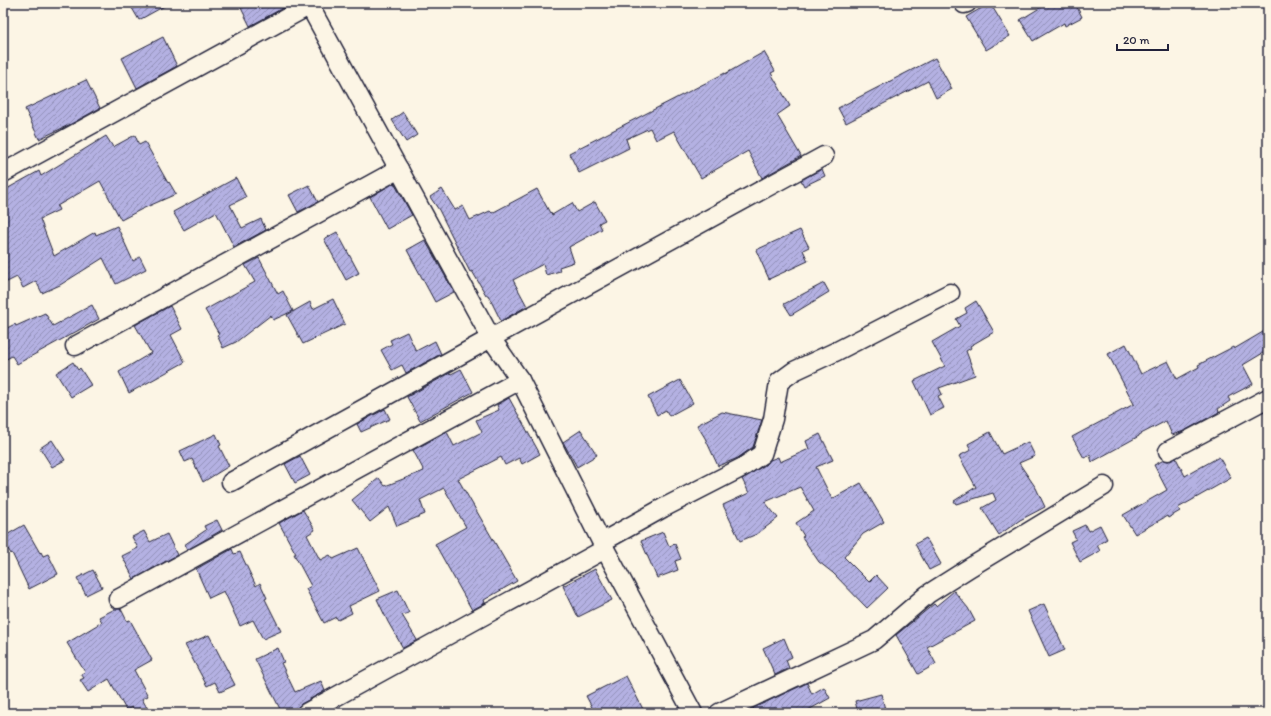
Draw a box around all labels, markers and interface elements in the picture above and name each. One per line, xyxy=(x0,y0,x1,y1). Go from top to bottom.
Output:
scale bar xyxy=(1117,26,1168,52)
text: 20 m xyxy=(1123,33,1150,47)

